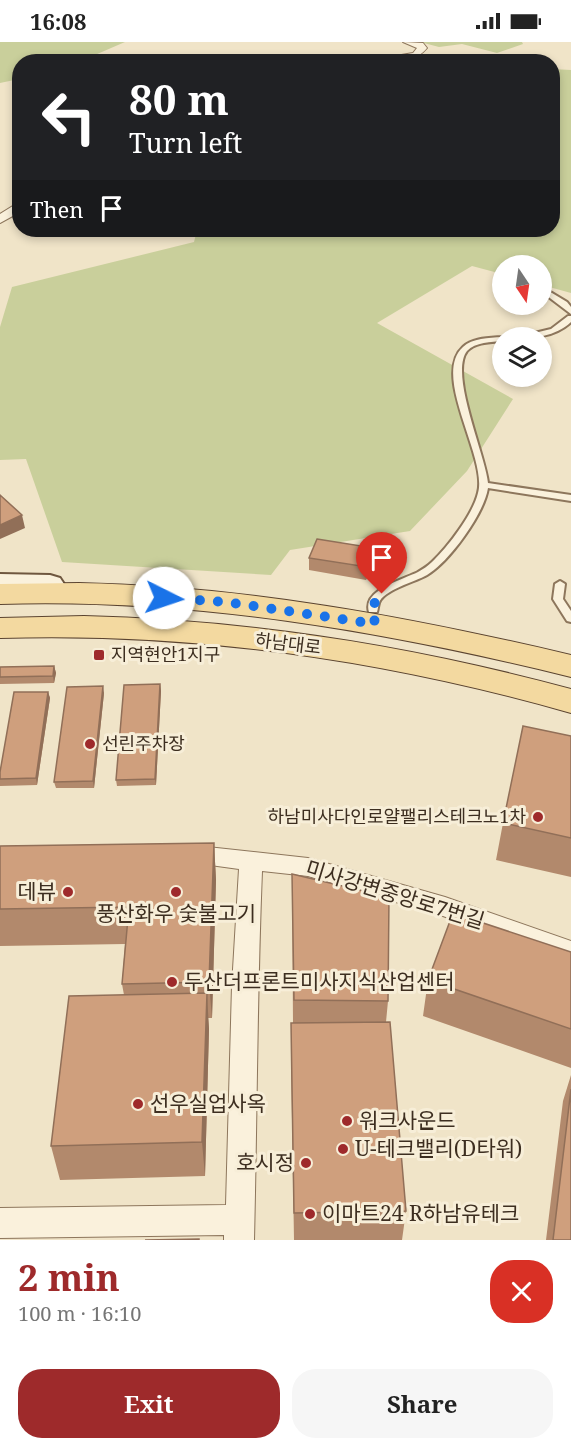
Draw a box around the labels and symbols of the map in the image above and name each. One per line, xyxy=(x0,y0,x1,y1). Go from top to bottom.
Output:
north arrow xyxy=(492,255,552,315)
pin xyxy=(356,532,407,594)
position arrow xyxy=(132,566,196,630)
street label: 하남대로 xyxy=(254,627,322,659)
place label: 지역현안1지구 xyxy=(111,642,220,666)
marker: 지역현안1지구 xyxy=(92,648,106,662)
place label: 선린주차장 xyxy=(102,731,185,755)
marker: 선린주차장 xyxy=(83,737,97,751)
place label: 하남미사다인로얄팰리스테크노1차 xyxy=(268,804,526,828)
marker: 하남미사다인로얄팰리스테크노1차 xyxy=(531,810,545,824)
street label: 미사강변중앙로7번길 xyxy=(302,854,488,935)
place label: 데뷰 xyxy=(17,877,56,905)
marker: 데뷰 xyxy=(61,885,75,899)
marker: 풍산화우 숯불고기 xyxy=(169,885,183,899)
place label: 풍산화우 숯불고기 xyxy=(96,899,256,927)
place label: 두산더프론트미사지식산업센터 xyxy=(184,967,454,995)
marker: 두산더프론트미사지식산업센터 xyxy=(165,975,179,989)
place label: 선우실업사옥 xyxy=(150,1089,266,1117)
marker: 선우실업사옥 xyxy=(131,1097,145,1111)
place label: 워크사운드 xyxy=(359,1106,456,1134)
marker: 워크사운드 xyxy=(340,1114,354,1128)
place label: U-테크밸리(D타워) xyxy=(355,1134,522,1162)
marker: U-테크밸리(D타워) xyxy=(336,1142,350,1156)
place label: 호시정 xyxy=(236,1148,294,1176)
marker: 호시정 xyxy=(299,1156,313,1170)
place label: 이마트24 R하남유테크 xyxy=(322,1199,519,1227)
marker: 이마트24 R하남유테크 xyxy=(303,1207,317,1221)

